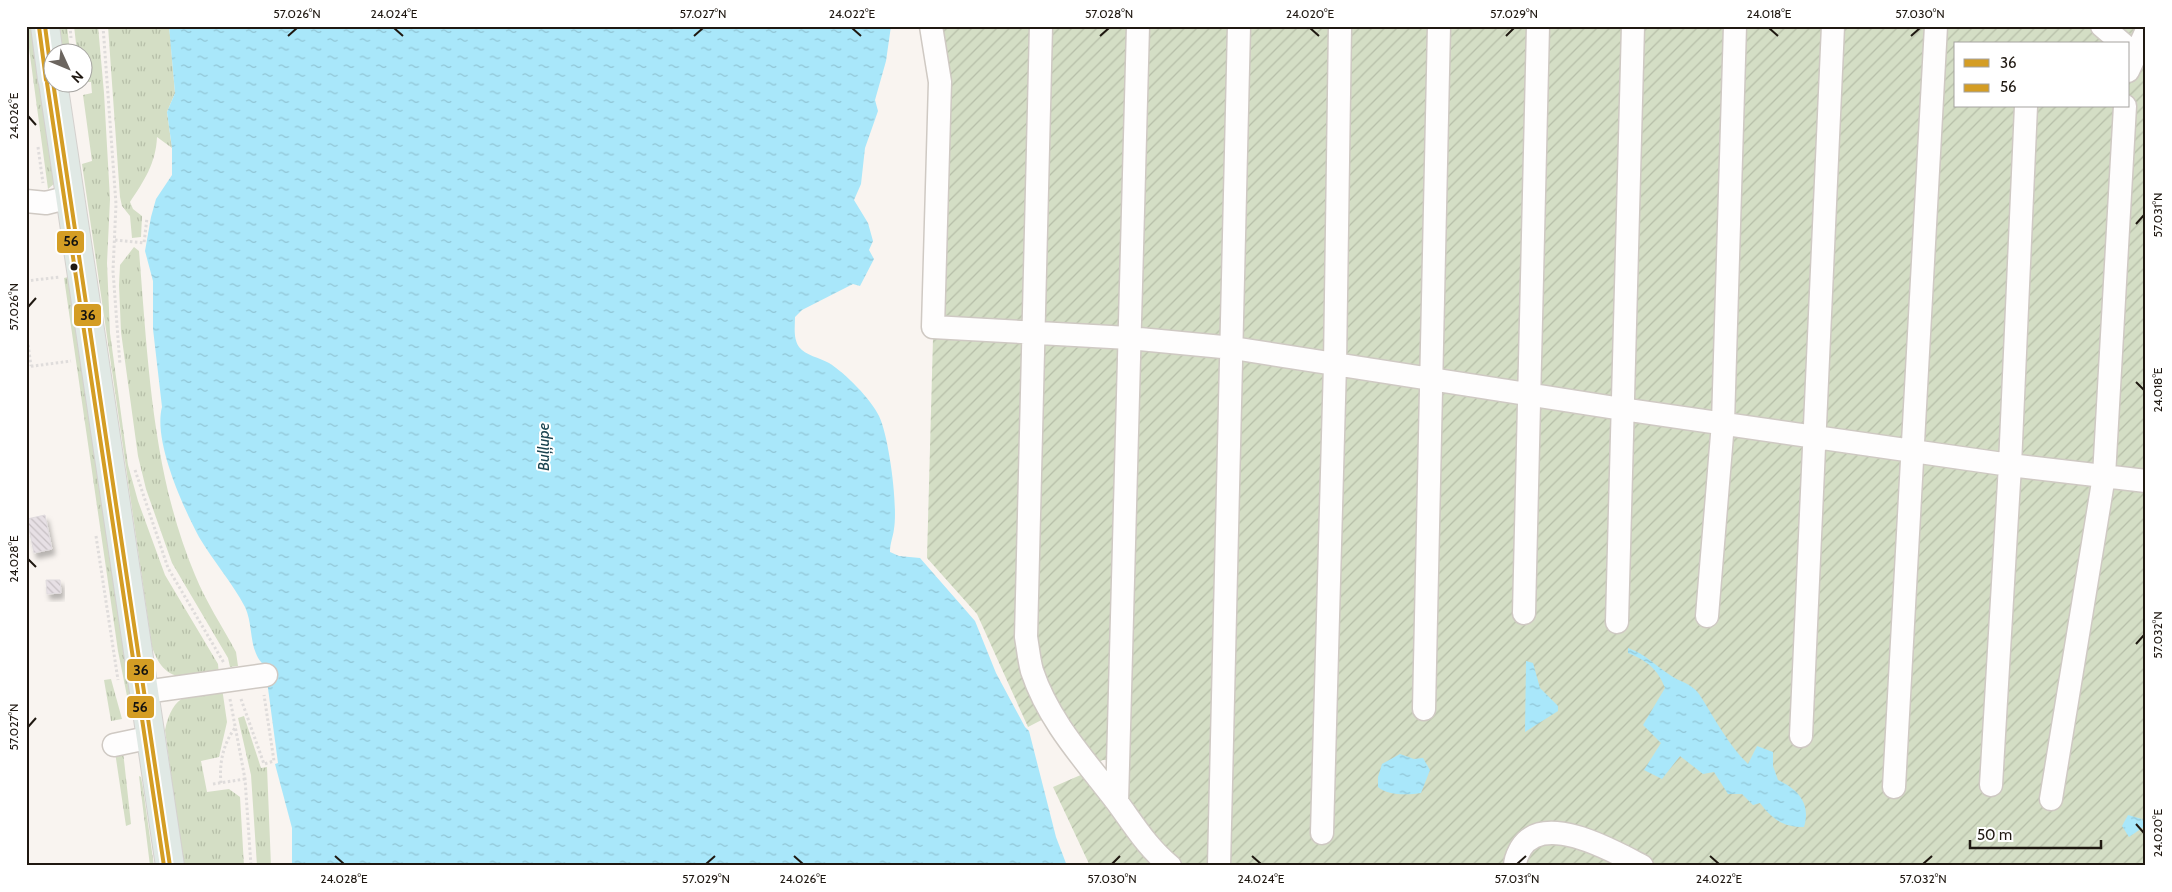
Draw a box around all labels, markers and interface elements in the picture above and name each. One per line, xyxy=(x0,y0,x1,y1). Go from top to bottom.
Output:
text: 57.026°N xyxy=(273,6,321,21)
text: 24.024°E xyxy=(371,6,418,21)
text: 57.027°N xyxy=(680,6,727,21)
text: 24.022°E xyxy=(829,6,876,21)
text: 57.028°N xyxy=(1085,6,1133,21)
text: 24.020°E xyxy=(1286,6,1335,21)
text: 57.029°N xyxy=(1490,6,1538,21)
text: 24.018°E xyxy=(1746,6,1792,21)
text: 57.030°N xyxy=(1895,6,1945,21)
north arrow xyxy=(42,42,92,92)
legend xyxy=(1954,42,2130,108)
text: 36 xyxy=(2000,54,2017,72)
text: N xyxy=(67,67,87,87)
text: 56 xyxy=(2000,78,2017,96)
text: 24.026°E xyxy=(6,92,21,139)
text: 57.031°N xyxy=(2150,192,2165,238)
line badge: 56 xyxy=(56,230,85,254)
text: 56 xyxy=(63,232,79,250)
unlabelled marker xyxy=(69,262,79,272)
text: 57.026°N xyxy=(6,283,21,331)
line badge: 36 xyxy=(73,303,102,327)
text: 36 xyxy=(80,306,96,324)
text: 24.018°E xyxy=(2150,367,2165,413)
water label: Buļļupe xyxy=(534,423,553,471)
text: 24.028°E xyxy=(6,535,21,583)
text: 57.032°N xyxy=(2150,611,2165,659)
line badge: 36 xyxy=(126,658,155,682)
text: 36 xyxy=(133,661,149,679)
line badge: 56 xyxy=(126,695,155,719)
text: 56 xyxy=(132,698,148,716)
text: 57.027°N xyxy=(6,704,21,751)
text: 24.020°E xyxy=(2150,808,2165,857)
scale bar xyxy=(1970,817,2101,849)
text: 50 m xyxy=(1977,826,2012,844)
text: 24.028°E xyxy=(320,871,368,886)
text: 57.029°N xyxy=(682,871,730,886)
text: 24.026°E xyxy=(780,871,827,886)
text: 57.030°N xyxy=(1087,871,1137,886)
text: 24.024°E xyxy=(1238,871,1285,886)
text: 57.031°N xyxy=(1494,871,1540,886)
text: 24.022°E xyxy=(1696,871,1743,886)
text: 57.032°N xyxy=(1899,871,1947,886)

